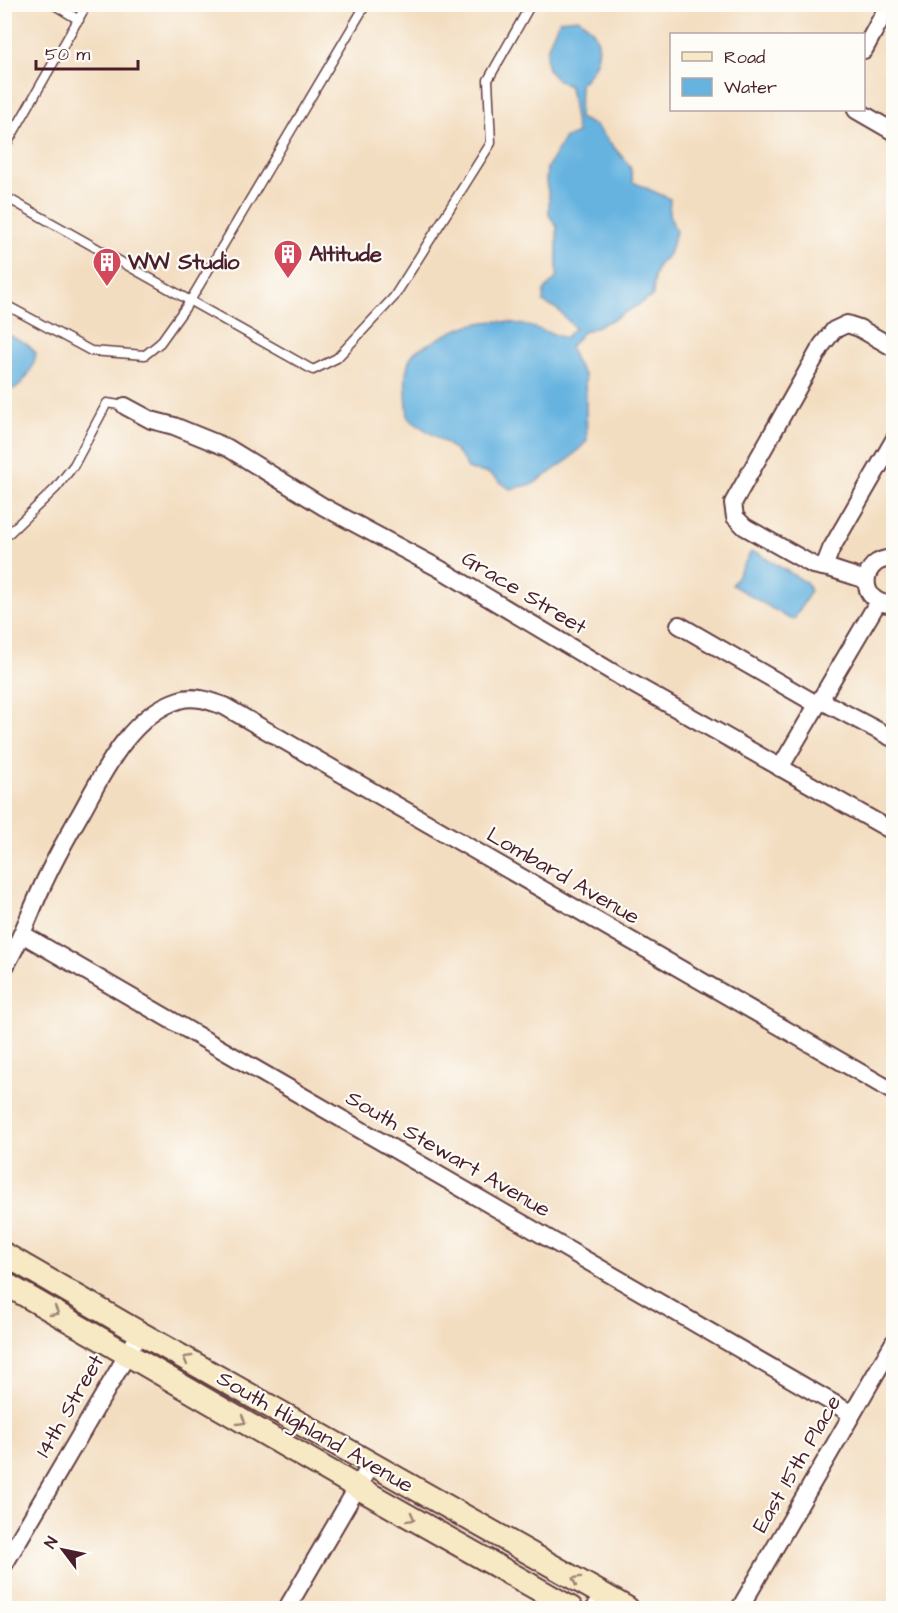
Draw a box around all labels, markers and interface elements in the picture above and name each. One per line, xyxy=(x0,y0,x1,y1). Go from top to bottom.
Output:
scale bar xyxy=(36,33,138,71)
legend xyxy=(670,33,865,111)
text: 50 m xyxy=(45,42,90,67)
text: Road xyxy=(724,45,765,70)
text: Water xyxy=(724,75,777,100)
building icon: Altitude xyxy=(272,238,304,280)
place label: Altitude xyxy=(309,239,382,270)
building icon: WW Studio xyxy=(91,246,123,288)
place label: WW Studio xyxy=(127,247,240,278)
street label: Grace Street xyxy=(456,543,593,643)
street label: Lombard Avenue xyxy=(481,820,645,932)
street label: South Stewart Avenue xyxy=(340,1083,556,1225)
one-way arrow xyxy=(49,1305,59,1317)
street label: 14th Street xyxy=(28,1349,112,1463)
one-way arrow xyxy=(183,1355,193,1367)
street label: South Highland Avenue xyxy=(210,1363,419,1502)
street label: East 15th Place xyxy=(745,1389,849,1539)
one-way arrow xyxy=(236,1413,246,1425)
one-way arrow xyxy=(405,1511,415,1522)
north arrow xyxy=(33,1520,93,1580)
text: N xyxy=(39,1532,63,1553)
one-way arrow xyxy=(572,1575,582,1587)

